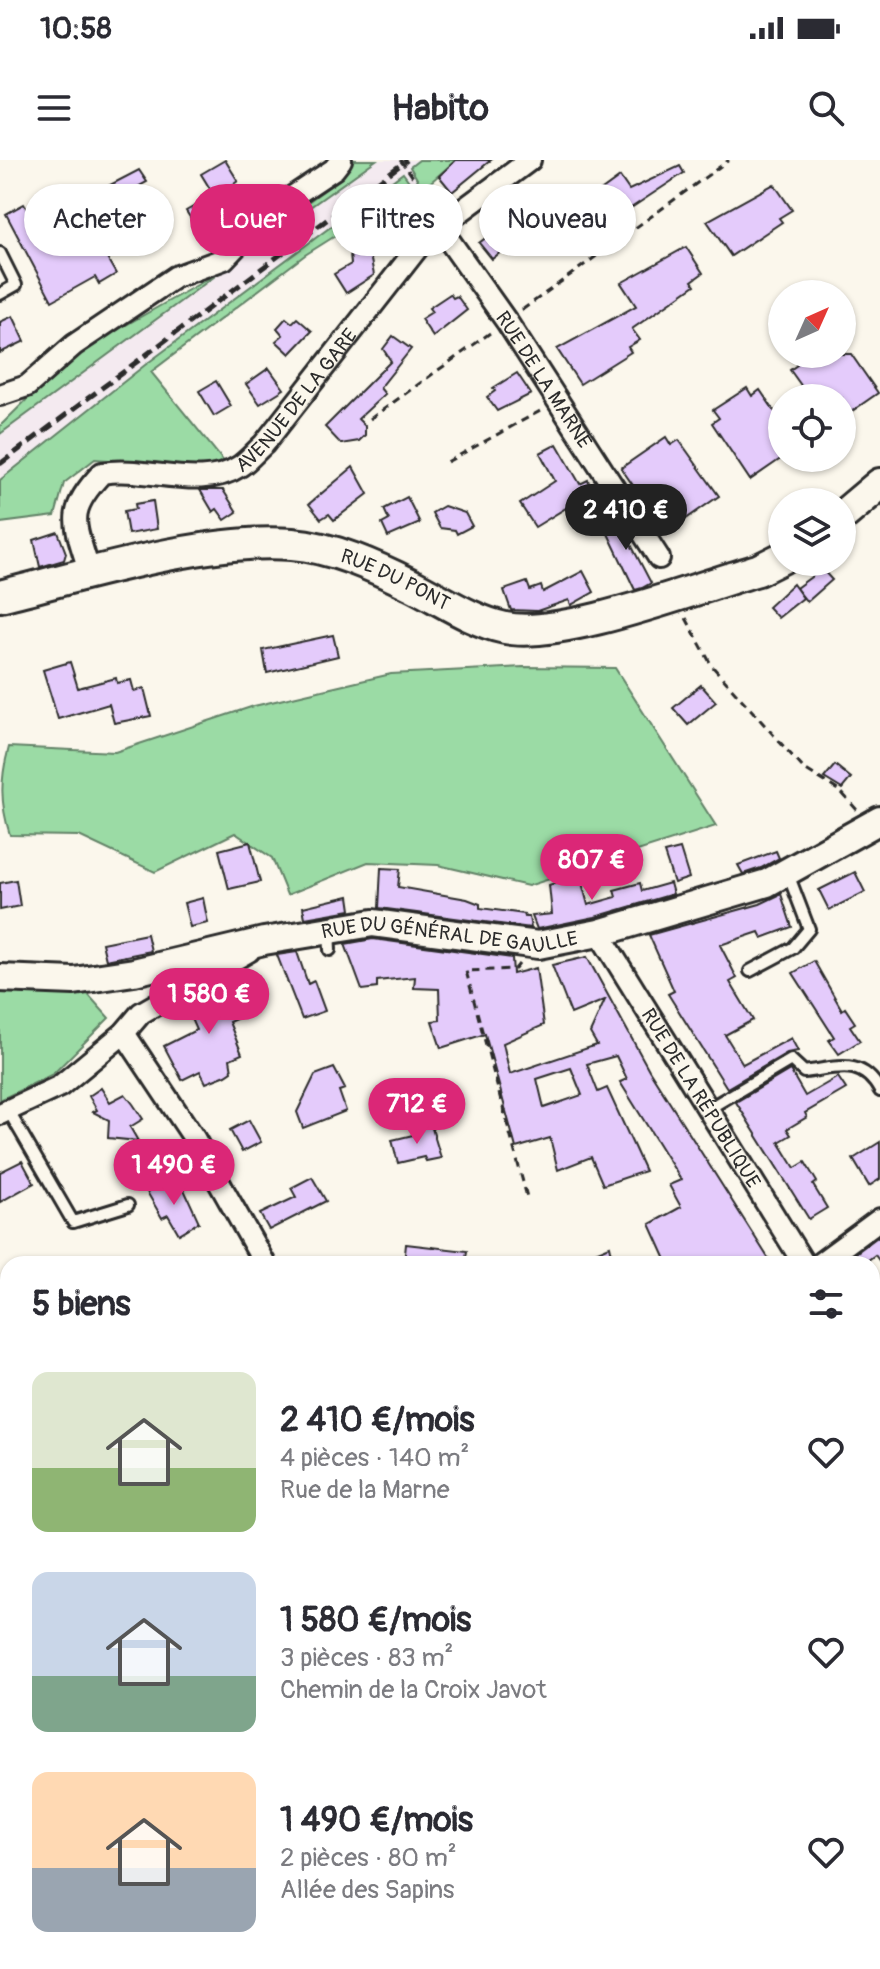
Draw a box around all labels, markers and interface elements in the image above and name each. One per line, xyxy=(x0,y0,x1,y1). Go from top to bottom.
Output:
text: 10:58 xyxy=(40,10,112,47)
icon: menu xyxy=(32,86,76,130)
text: Habito xyxy=(391,86,489,131)
icon: search xyxy=(804,86,848,130)
chip: Acheter xyxy=(24,184,174,256)
chip: Louer xyxy=(190,184,315,256)
chip: Filtres xyxy=(331,184,463,256)
chip: Nouveau xyxy=(479,184,636,256)
north arrow xyxy=(768,280,856,368)
map controls xyxy=(768,280,856,576)
street label: RUE DE LA MARNE xyxy=(490,306,597,453)
street label: AVENUE DE LA GARE xyxy=(231,324,363,478)
button: locate xyxy=(768,384,856,472)
pin: 2 410 € xyxy=(552,484,700,552)
button: layers xyxy=(768,488,856,576)
text: 2 410 € xyxy=(583,494,669,526)
street label: RUE DU PONT xyxy=(338,543,454,616)
pin: 807 € xyxy=(536,834,648,902)
text: 807 € xyxy=(558,844,626,876)
street label: RUE DU GÉNÉRAL DE GAULLE xyxy=(319,911,580,959)
pin: 1 580 € xyxy=(135,968,283,1036)
text: 1 580 € xyxy=(167,978,251,1010)
street label: RUE DE LA RÉPUBLIQUE xyxy=(636,1004,766,1193)
pin: 712 € xyxy=(361,1078,473,1146)
text: 712 € xyxy=(386,1088,448,1120)
pin: 1 490 € xyxy=(100,1139,248,1207)
text: 1 490 € xyxy=(132,1149,216,1181)
icon: filters xyxy=(804,1282,848,1326)
text: 5 biens xyxy=(32,1283,130,1326)
text: 2 410 €/mois xyxy=(280,1399,474,1442)
icon: home xyxy=(96,1404,192,1500)
icon: heart xyxy=(804,1430,848,1474)
text: 4 pièces · 140 m² xyxy=(280,1442,469,1474)
text: Rue de la Marne xyxy=(280,1474,450,1506)
text: 1 580 €/mois xyxy=(280,1599,471,1642)
icon: home xyxy=(96,1604,192,1700)
icon: heart xyxy=(804,1630,848,1674)
text: 3 pièces · 83 m² xyxy=(280,1642,453,1674)
text: Chemin de la Croix Javot xyxy=(280,1674,547,1706)
text: 1 490 €/mois xyxy=(280,1799,473,1842)
icon: home xyxy=(96,1804,192,1900)
icon: heart xyxy=(804,1830,848,1874)
text: 2 pièces · 80 m² xyxy=(280,1842,457,1874)
text: Allée des Sapins xyxy=(280,1874,454,1906)

